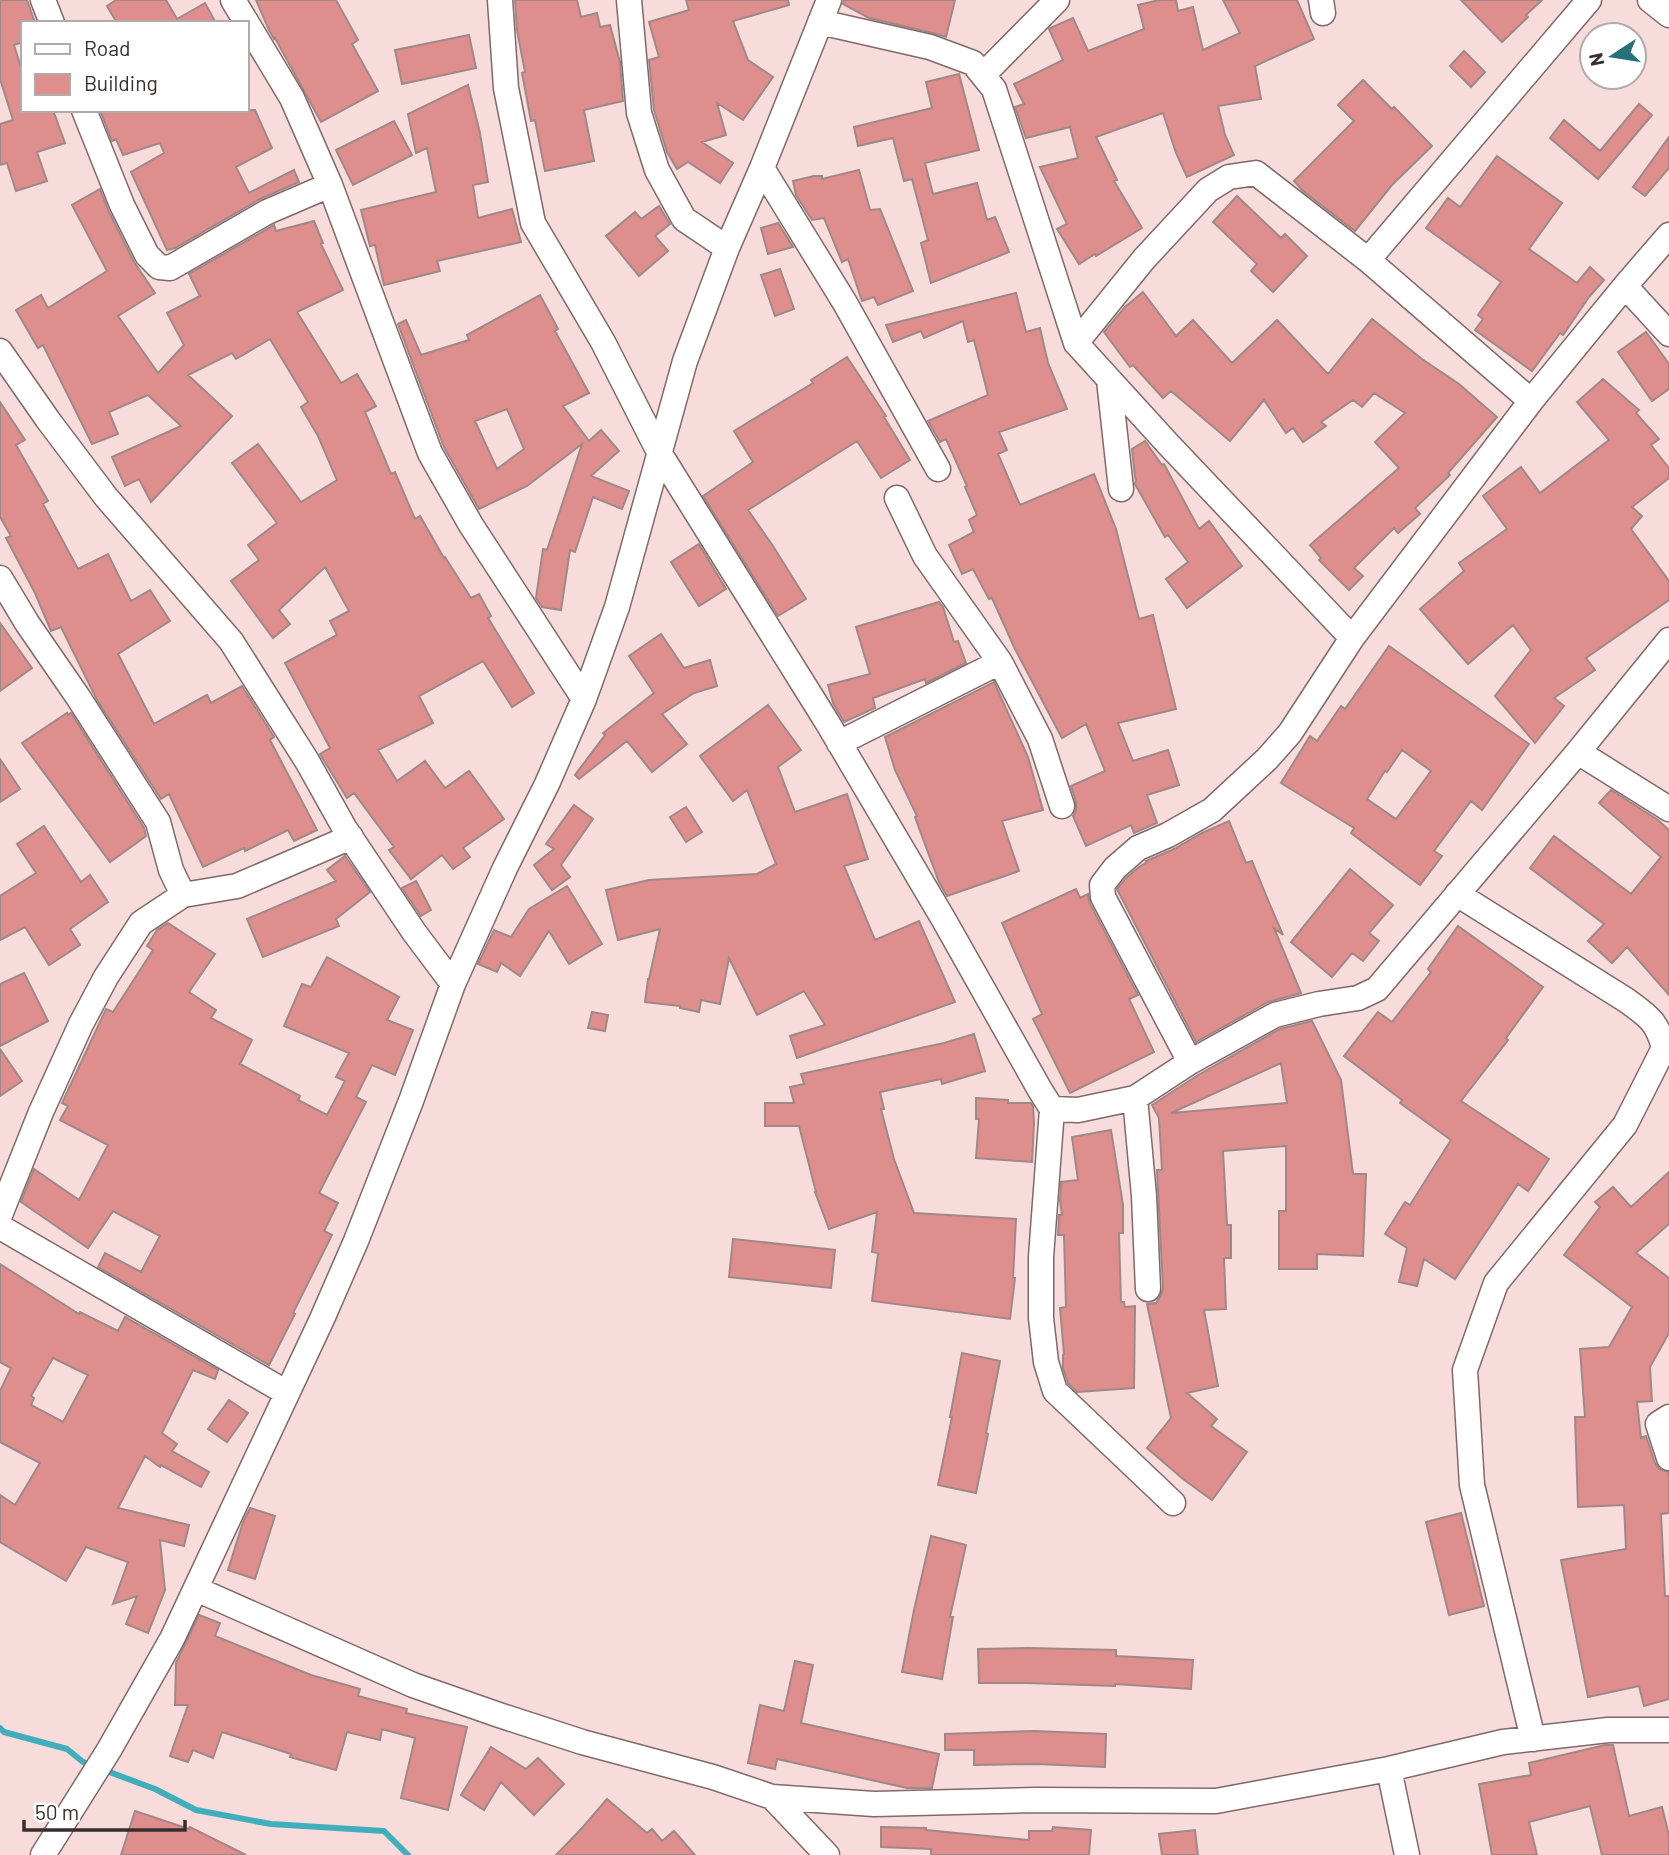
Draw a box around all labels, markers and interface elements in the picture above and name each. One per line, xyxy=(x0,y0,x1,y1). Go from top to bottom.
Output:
legend xyxy=(21,21,248,112)
north arrow xyxy=(1578,21,1648,91)
text: Road xyxy=(84,35,130,60)
text: N xyxy=(1583,51,1608,68)
text: Building xyxy=(84,70,158,95)
scale bar xyxy=(24,1788,186,1832)
text: 50 m xyxy=(35,1799,79,1824)

